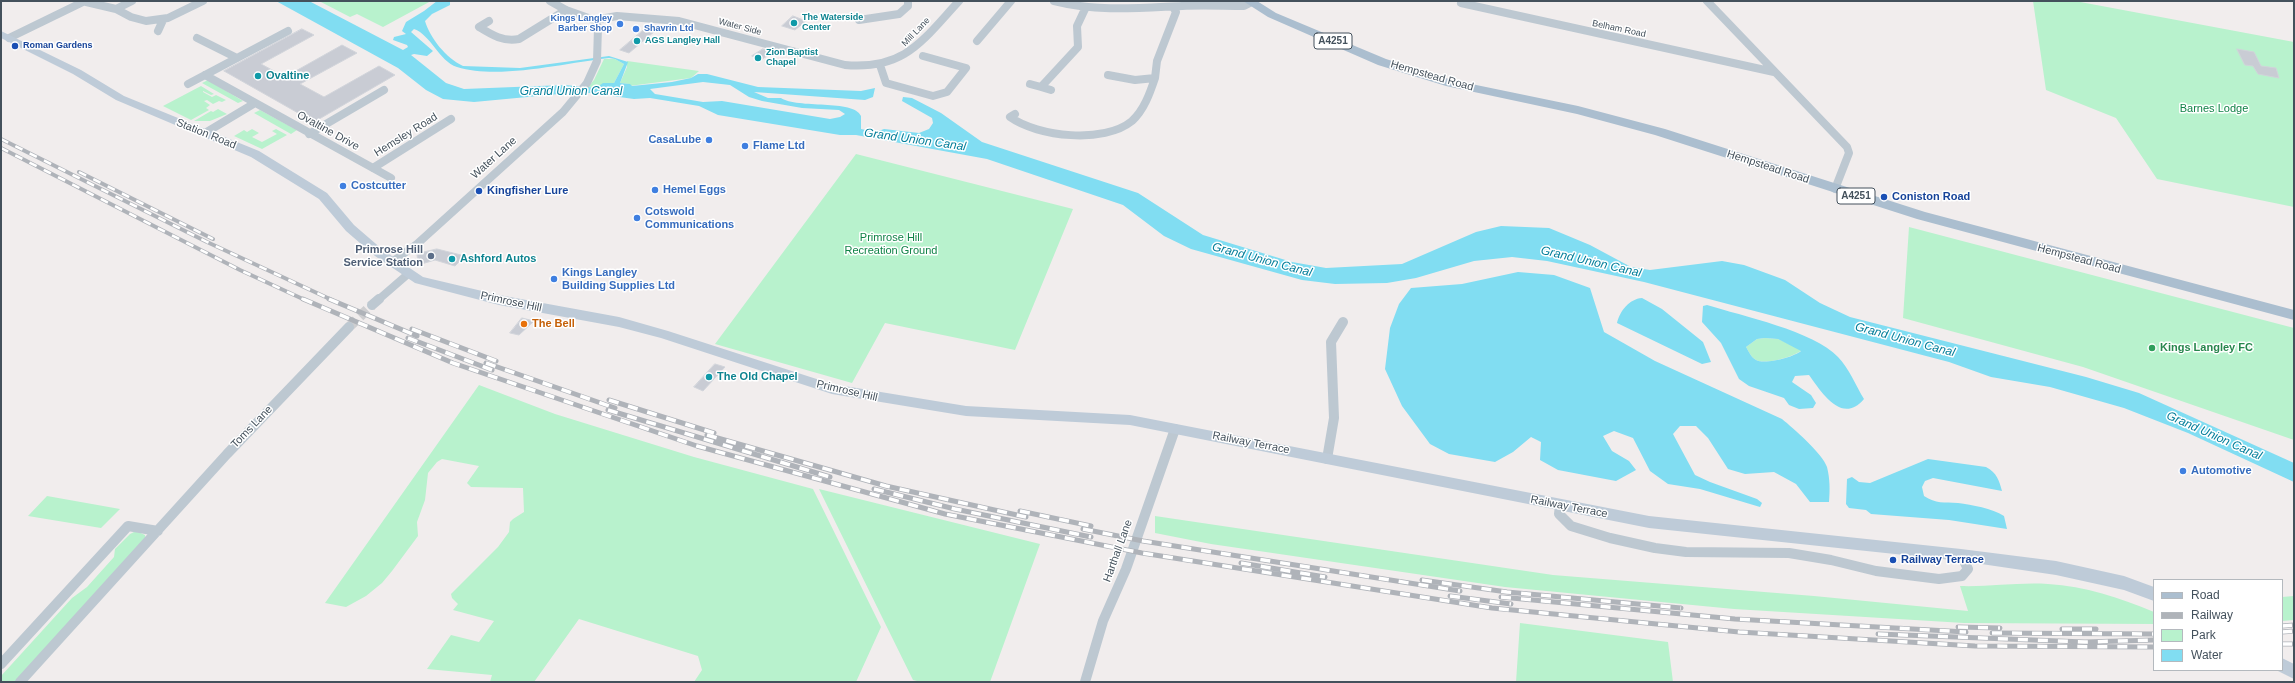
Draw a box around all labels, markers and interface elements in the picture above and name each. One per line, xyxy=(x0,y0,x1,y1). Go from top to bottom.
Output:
place label: The Waterside Center xyxy=(802,13,863,34)
place label: Kings Langley Barber Shop xyxy=(550,14,612,35)
street label: Mill Lane xyxy=(900,15,932,49)
street label: Water Side xyxy=(717,16,763,38)
marker: The Waterside Center xyxy=(789,18,799,28)
street label: Belham Road xyxy=(1591,18,1647,40)
marker: Kings Langley Barber Shop xyxy=(615,19,625,29)
marker: Shavrin Ltd xyxy=(631,24,641,34)
place label: Shavrin Ltd xyxy=(644,24,694,34)
road number: A4251 xyxy=(1314,33,1352,49)
marker: AGS Langley Hall xyxy=(632,36,642,46)
place label: AGS Langley Hall xyxy=(645,36,720,46)
marker: Roman Gardens xyxy=(10,41,20,51)
place label: Roman Gardens xyxy=(23,41,93,51)
place label: Zion Baptist Chapel xyxy=(766,48,818,69)
marker: Zion Baptist Chapel xyxy=(753,53,763,63)
street label: Hempstead Road xyxy=(1389,58,1475,94)
place label: Ovaltine xyxy=(266,69,309,83)
marker: Ovaltine xyxy=(253,71,263,81)
water label: Grand Union Canal xyxy=(520,85,622,99)
park label: Barnes Lodge xyxy=(2180,102,2248,116)
street label: Ovaltine Drive xyxy=(295,108,361,154)
street label: Hemsley Road xyxy=(372,110,440,160)
street label: Station Road xyxy=(174,116,238,152)
water label: Grand Union Canal xyxy=(863,126,967,154)
place label: CasaLube xyxy=(648,133,701,147)
street label: Water Lane xyxy=(469,134,519,182)
marker: CasaLube xyxy=(704,135,714,145)
place label: Flame Ltd xyxy=(753,139,805,153)
marker: Flame Ltd xyxy=(740,141,750,151)
street label: Hempstead Road xyxy=(1725,147,1811,187)
place label: Costcutter xyxy=(351,179,406,193)
marker: Costcutter xyxy=(338,181,348,191)
place label: Hemel Eggs xyxy=(663,183,726,197)
place label: Kingfisher Lure xyxy=(487,184,568,198)
marker: Hemel Eggs xyxy=(650,185,660,195)
marker: Kingfisher Lure xyxy=(474,186,484,196)
road number: A4251 xyxy=(1837,188,1875,204)
place label: Coniston Road xyxy=(1892,190,1970,204)
marker: Coniston Road xyxy=(1879,192,1889,202)
place label: Cotswold Communications xyxy=(645,205,734,231)
marker: Cotswold Communications xyxy=(632,213,642,223)
park label: Primrose Hill Recreation Ground xyxy=(845,231,937,257)
water label: Grand Union Canal xyxy=(1211,240,1313,280)
street label: Hempstead Road xyxy=(2036,242,2122,276)
place label: Primrose Hill Service Station xyxy=(344,243,423,269)
water label: Grand Union Canal xyxy=(1539,243,1643,281)
marker: Primrose Hill Service Station xyxy=(426,251,436,261)
place label: Ashford Autos xyxy=(460,252,536,266)
marker: Ashford Autos xyxy=(447,254,457,264)
place label: Kings Langley Building Supplies Ltd xyxy=(562,266,675,292)
marker: Kings Langley Building Supplies Ltd xyxy=(549,274,559,284)
street label: Primrose Hill xyxy=(479,289,543,315)
place label: The Bell xyxy=(532,317,575,331)
marker: The Bell xyxy=(519,319,529,329)
water label: Grand Union Canal xyxy=(1854,320,1956,360)
place label: Kings Langley FC xyxy=(2160,341,2253,355)
marker: Kings Langley FC xyxy=(2147,343,2157,353)
place label: The Old Chapel xyxy=(717,370,798,384)
marker: The Old Chapel xyxy=(704,372,714,382)
street label: Primrose Hill xyxy=(815,378,879,404)
street label: Toms Lane xyxy=(229,403,275,451)
water label: Grand Union Canal xyxy=(2164,409,2264,463)
street label: Railway Terrace xyxy=(1211,429,1291,457)
place label: Automotive xyxy=(2191,464,2252,478)
marker: Automotive xyxy=(2178,466,2188,476)
street label: Railway Terrace xyxy=(1529,493,1609,521)
street label: Harthall Lane xyxy=(1101,518,1135,584)
place label: Railway Terrace xyxy=(1901,553,1984,567)
marker: Railway Terrace xyxy=(1888,555,1898,565)
legend xyxy=(2153,579,2283,671)
text: Road xyxy=(2191,588,2220,602)
text: Railway xyxy=(2191,608,2233,622)
text: Park xyxy=(2191,628,2216,642)
text: Water xyxy=(2191,648,2223,662)

